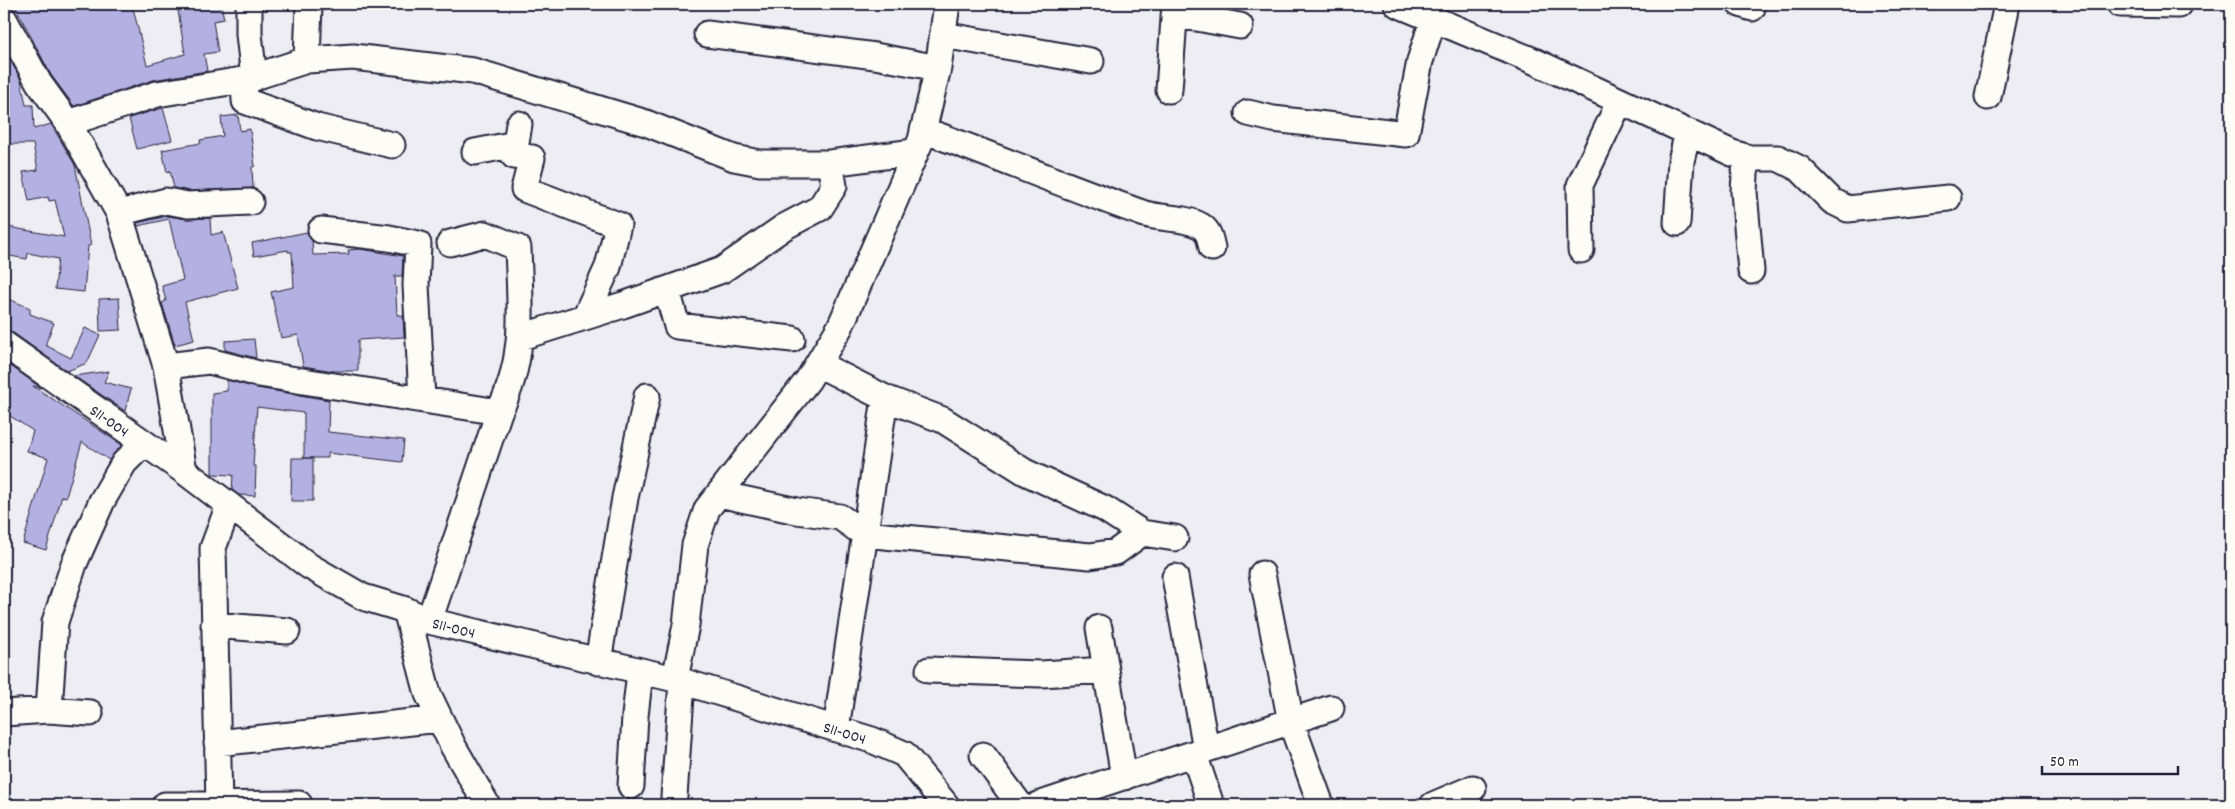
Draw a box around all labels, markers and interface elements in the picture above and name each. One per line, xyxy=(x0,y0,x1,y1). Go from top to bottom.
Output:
street label: S11-004 xyxy=(84,400,133,444)
street label: S11-004 xyxy=(429,613,477,646)
street label: S11-004 xyxy=(820,717,868,752)
scale bar xyxy=(2042,744,2179,776)
text: 50 m xyxy=(2050,752,2079,774)

